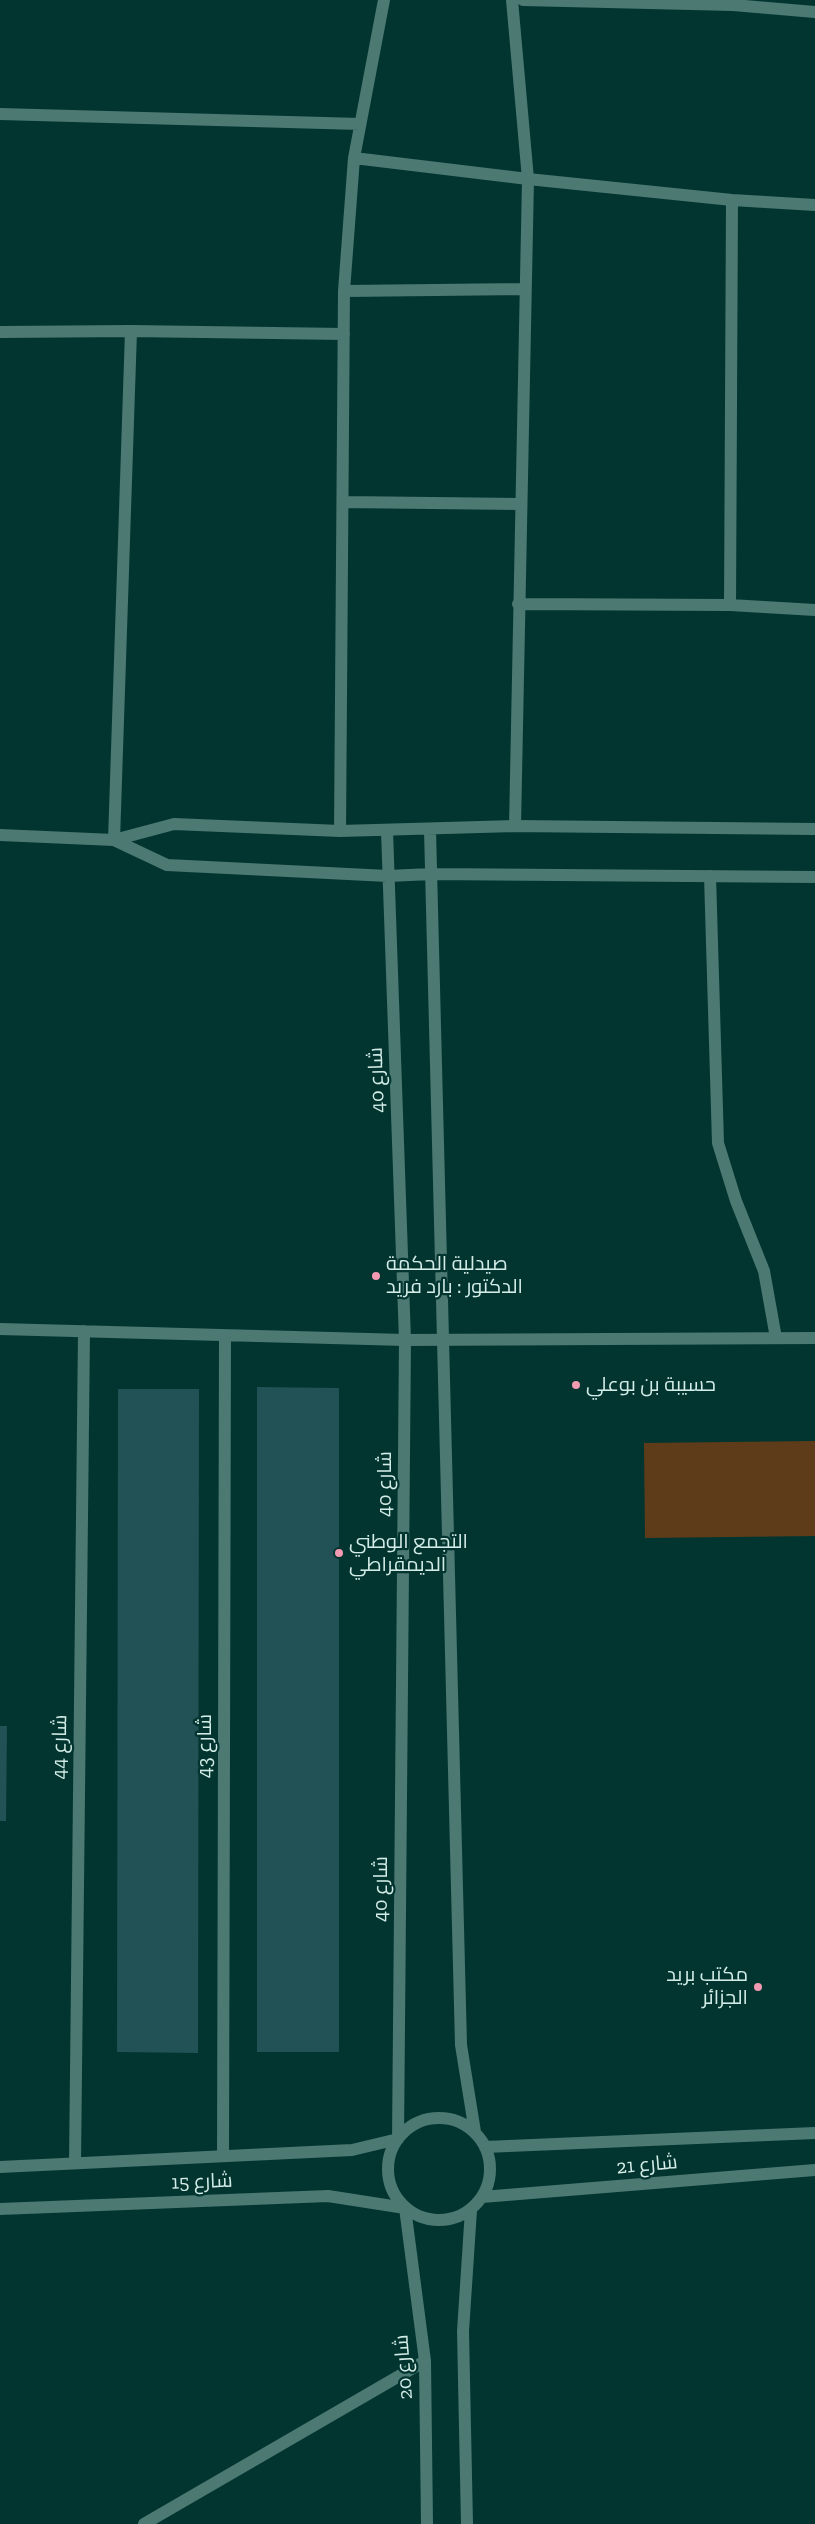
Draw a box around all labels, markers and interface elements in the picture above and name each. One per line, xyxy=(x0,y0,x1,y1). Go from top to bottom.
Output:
street label: شارع 40 xyxy=(364,1047,390,1113)
place label: صيدلية الحكمة الدكتور : بارد فريد xyxy=(386,1252,523,1299)
marker: صيدلية الحكمة الدكتور : بارد فريد xyxy=(370,1270,382,1282)
place label: حسيبة بن بوعلي xyxy=(586,1373,716,1397)
marker: حسيبة بن بوعلي xyxy=(570,1379,582,1391)
street label: شارع 40 xyxy=(373,1451,397,1517)
place label: التجمع الوطني الديمقراطي xyxy=(349,1530,468,1577)
marker: التجمع الوطني الديمقراطي xyxy=(333,1547,345,1559)
street label: شارع 44 xyxy=(47,1714,73,1780)
street label: شارع 43 xyxy=(193,1714,217,1778)
street label: شارع 40 xyxy=(369,1856,393,1922)
place label: مكتب بريد الجزائر xyxy=(666,1963,748,2010)
marker: مكتب بريد الجزائر xyxy=(752,1981,764,1993)
street label: شارع 21 xyxy=(615,2150,679,2180)
street label: شارع 15 xyxy=(171,2169,233,2195)
street label: شارع 20 xyxy=(390,2334,418,2400)

